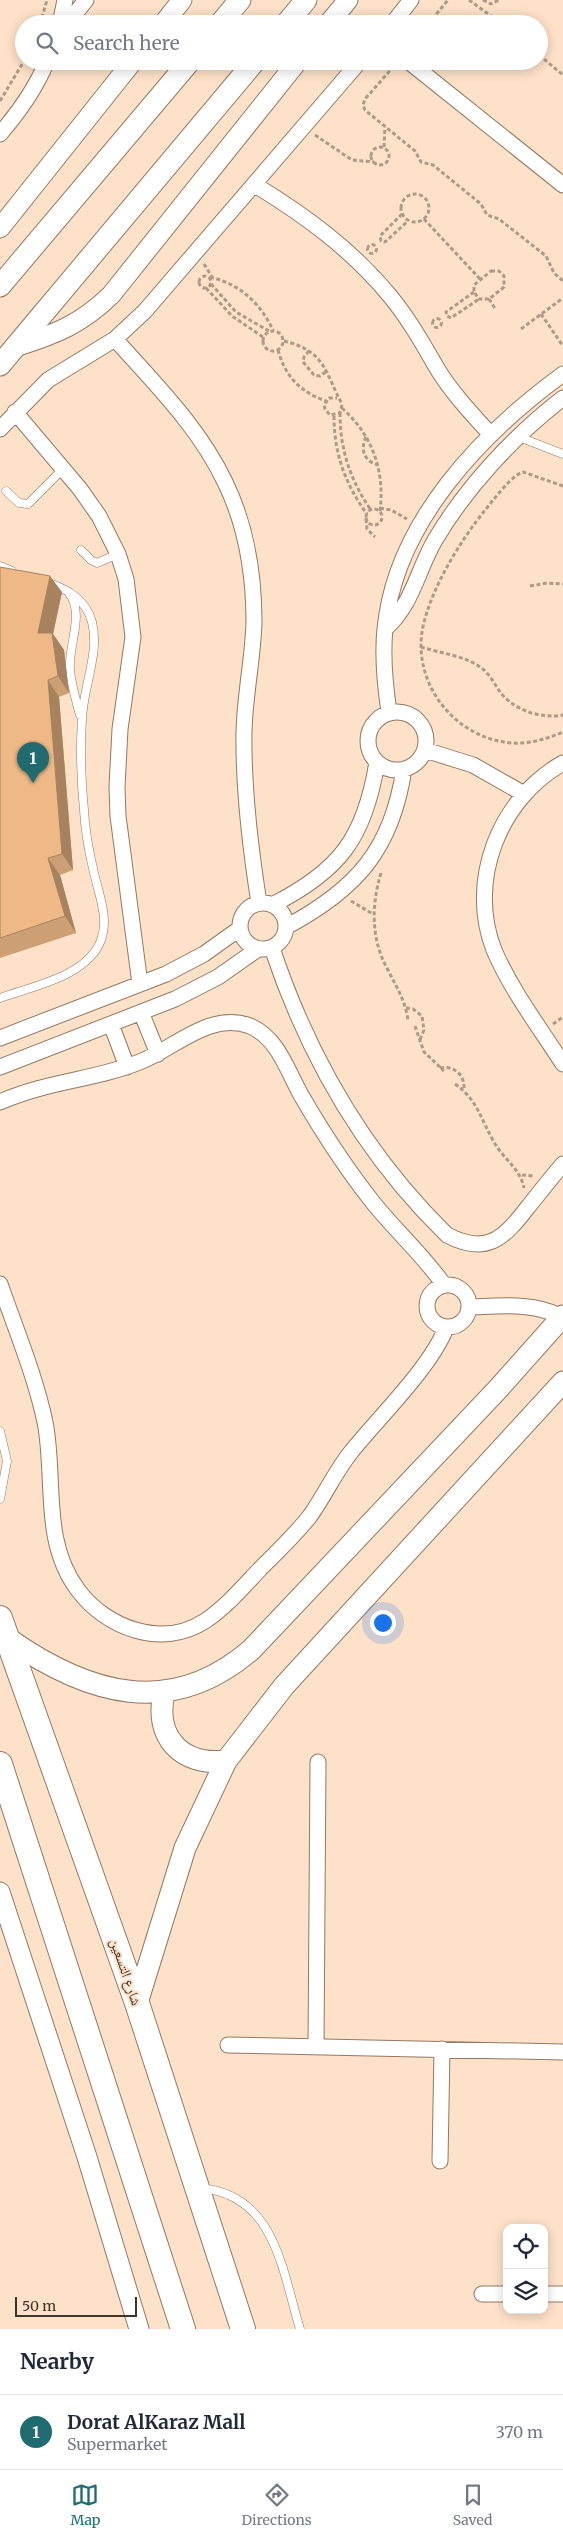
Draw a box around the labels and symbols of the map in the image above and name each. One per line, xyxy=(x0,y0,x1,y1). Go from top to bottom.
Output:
pin: 1 xyxy=(17,742,49,783)
your location xyxy=(370,1610,396,1636)
street label: شارع التسعين xyxy=(105,1936,146,2008)
scale bar xyxy=(15,2294,138,2317)

